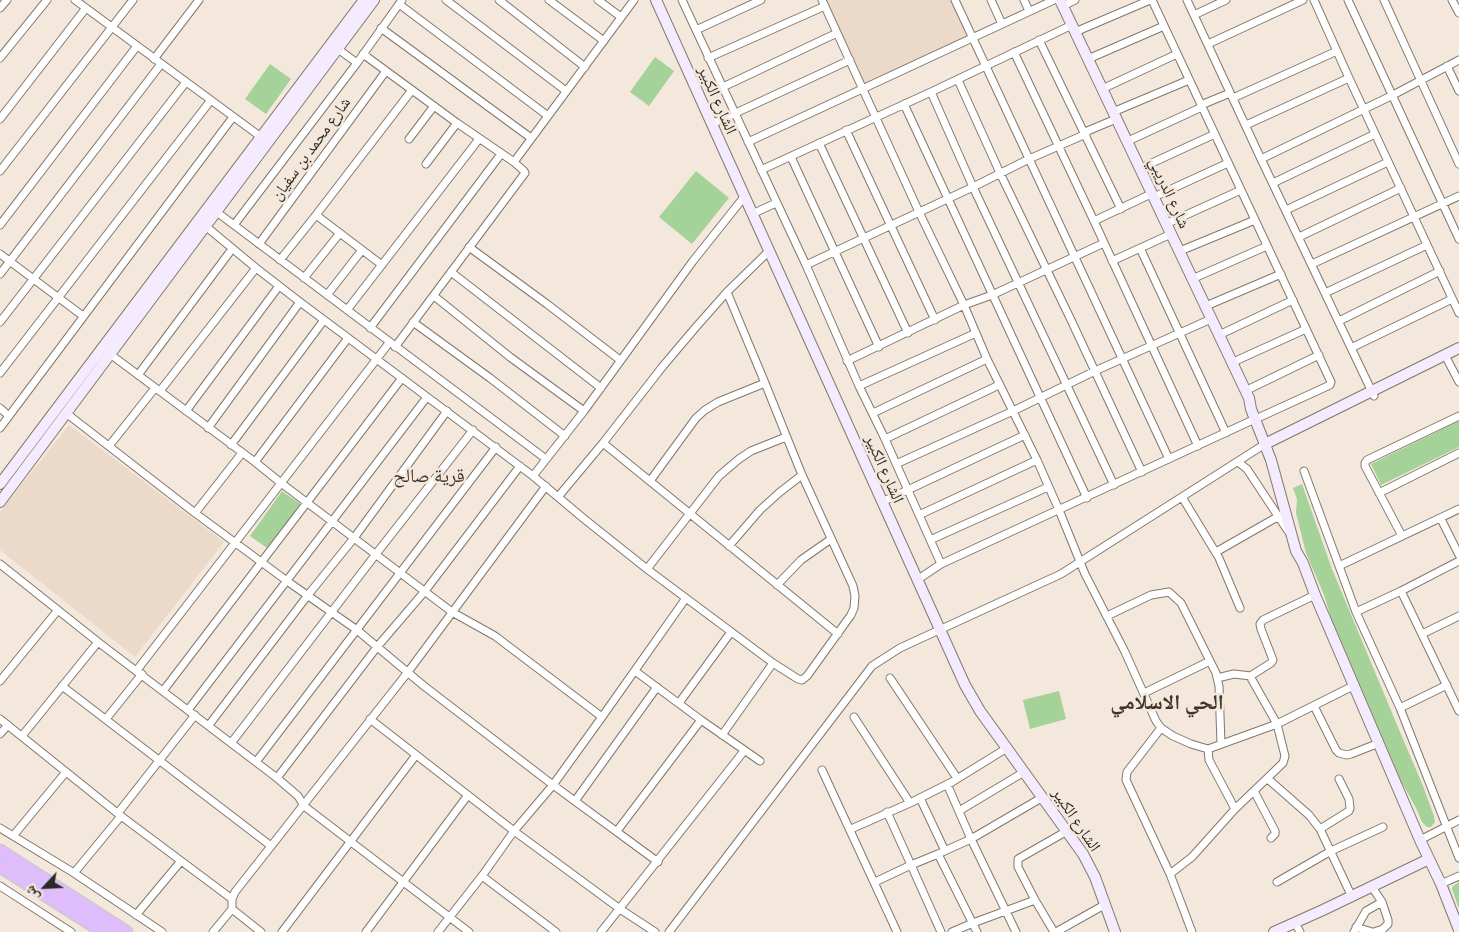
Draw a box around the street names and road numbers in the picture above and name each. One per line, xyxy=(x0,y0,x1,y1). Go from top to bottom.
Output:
street label: الشارع الكبير xyxy=(693,63,741,137)
street label: شارع محمد بن سفيان xyxy=(267,94,355,204)
street label: شارع الدريبي xyxy=(1144,154,1194,232)
street label: الشارع الكبير xyxy=(860,432,908,506)
street label: الشارع الكبير xyxy=(1048,784,1104,856)

